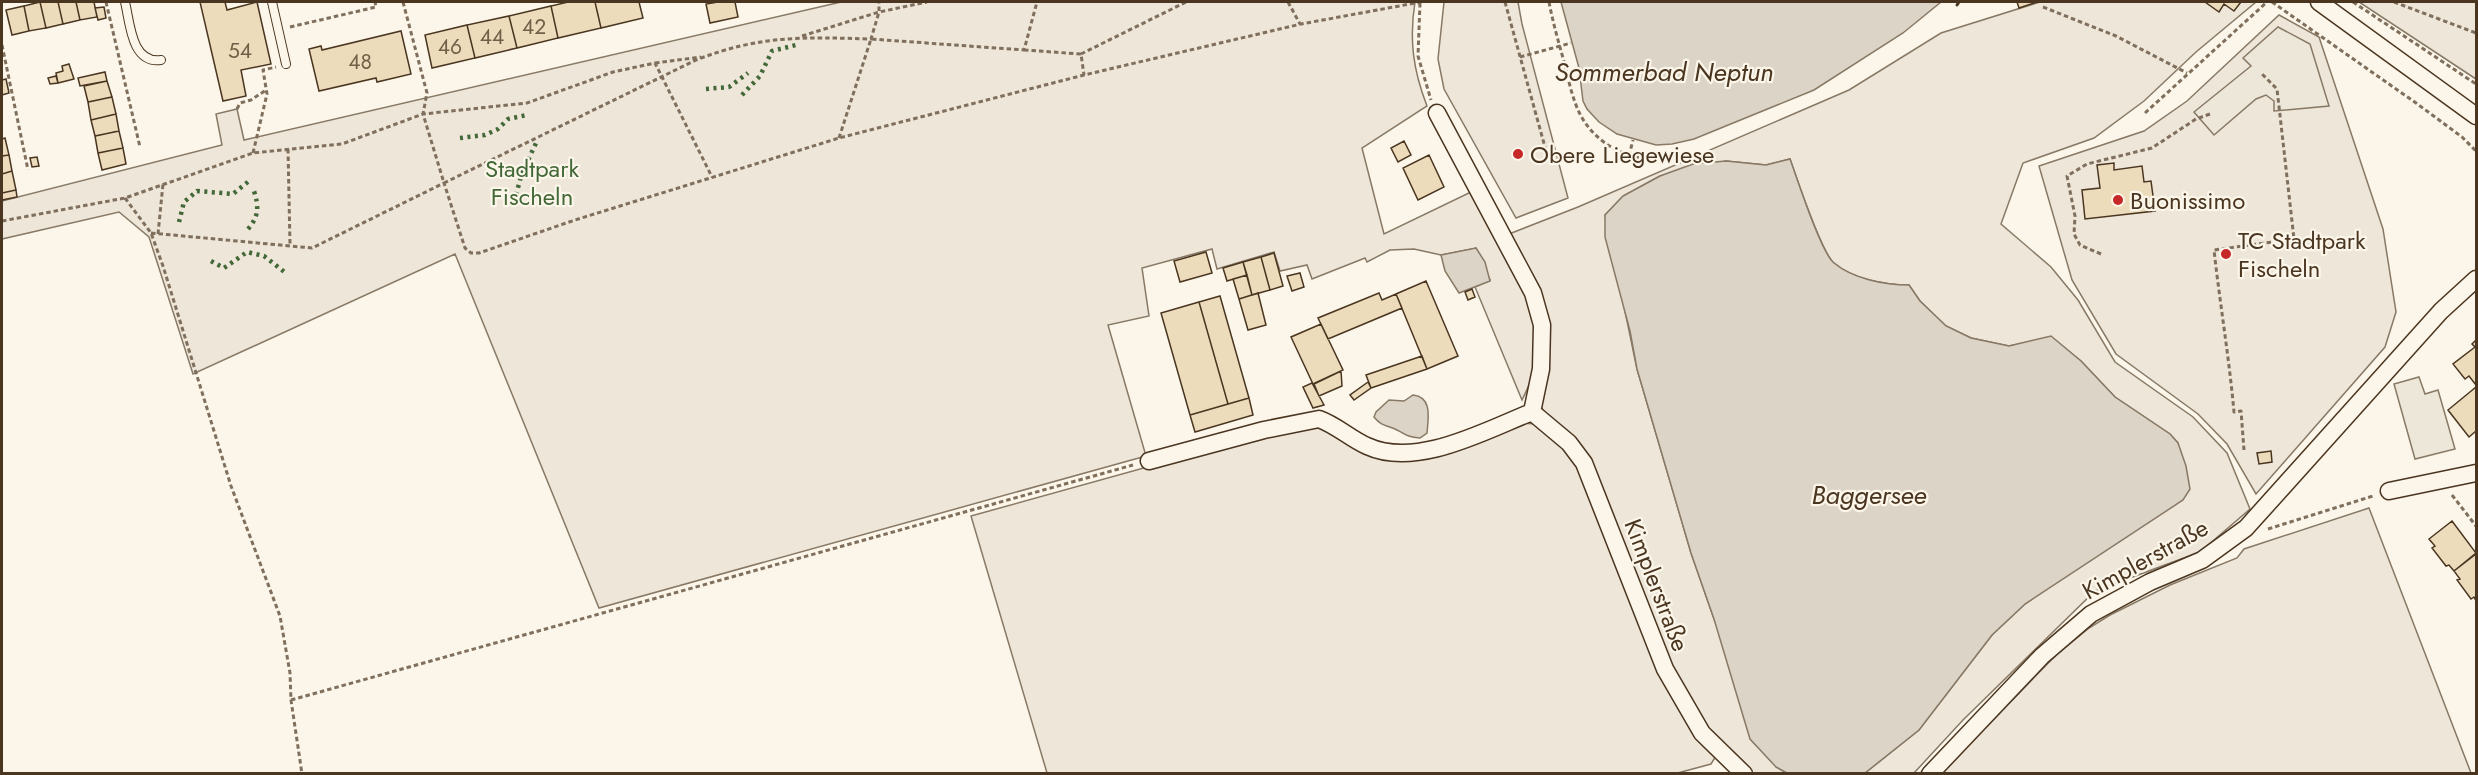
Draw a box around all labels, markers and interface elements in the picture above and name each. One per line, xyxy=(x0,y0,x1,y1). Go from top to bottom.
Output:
house number: 42 xyxy=(522,12,546,42)
house number: 44 xyxy=(480,22,504,52)
house number: 46 xyxy=(438,32,462,62)
house number: 54 xyxy=(228,36,252,66)
house number: 48 xyxy=(348,47,372,77)
water label: Sommerbad Neptun xyxy=(1554,53,1774,91)
place label: Obere Liegewiese xyxy=(1530,137,1714,172)
marker: Obere Liegewiese xyxy=(1511,147,1525,161)
park label: Stadtpark Fischeln xyxy=(485,151,579,214)
place label: Buonissimo xyxy=(2130,183,2245,218)
marker: Buonissimo xyxy=(2111,193,2125,207)
place label: TC Stadtpark Fischeln xyxy=(2238,223,2366,286)
marker: TC Stadtpark Fischeln xyxy=(2219,247,2233,261)
water label: Baggersee xyxy=(1811,476,1927,514)
street label: Kimplerstraße xyxy=(2076,510,2214,608)
street label: Kimplerstraße xyxy=(1616,514,1698,656)

